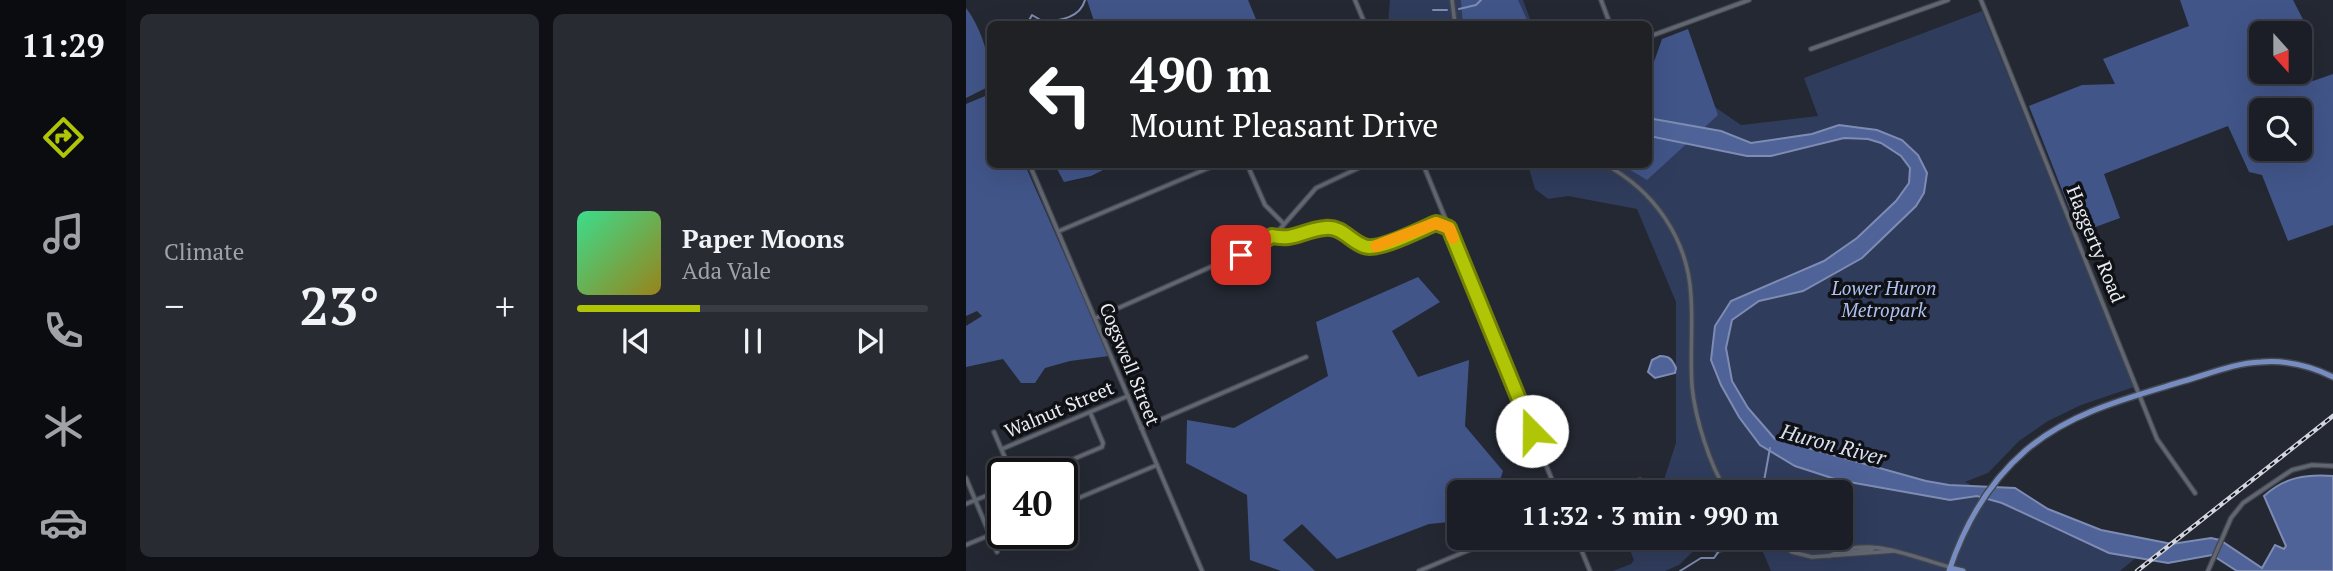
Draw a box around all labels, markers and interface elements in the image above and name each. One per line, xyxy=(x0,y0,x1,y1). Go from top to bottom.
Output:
north arrow xyxy=(2249,21,2312,84)
map controls xyxy=(2249,21,2312,161)
text: 11:29 xyxy=(21,24,105,66)
text: 490 m xyxy=(1130,41,1272,106)
icon: left xyxy=(1015,49,1106,140)
button: search xyxy=(2249,98,2312,161)
text: Mount Pleasant Drive xyxy=(1130,104,1438,146)
icon: directions xyxy=(39,113,88,162)
street label: Haggerty Road xyxy=(2062,182,2131,306)
icon: music xyxy=(39,209,88,258)
text: Paper Moons xyxy=(682,221,845,255)
pin xyxy=(1211,225,1271,285)
text: Climate xyxy=(164,236,244,267)
icon: arrive xyxy=(1222,236,1260,274)
text: Ada Vale xyxy=(682,255,771,286)
text: 23° xyxy=(299,271,380,340)
park label: Lower Huron Metropark xyxy=(1831,275,1936,322)
text: − xyxy=(164,281,184,331)
text: + xyxy=(495,281,515,331)
street label: Cogswell Street xyxy=(1094,299,1166,429)
icon: phone xyxy=(39,306,88,355)
icon: previous xyxy=(617,322,655,360)
icon: pause xyxy=(734,322,772,360)
icon: next xyxy=(851,322,889,360)
street label: Walnut Street xyxy=(1000,374,1117,443)
position arrow xyxy=(1495,394,1569,468)
icon: climate xyxy=(39,402,88,451)
water label: Huron River xyxy=(1777,416,1890,472)
speed limit sign: 40 xyxy=(987,458,1078,549)
icon: car xyxy=(39,498,88,547)
text: 11:32 · 3 min · 990 m xyxy=(1521,498,1779,532)

